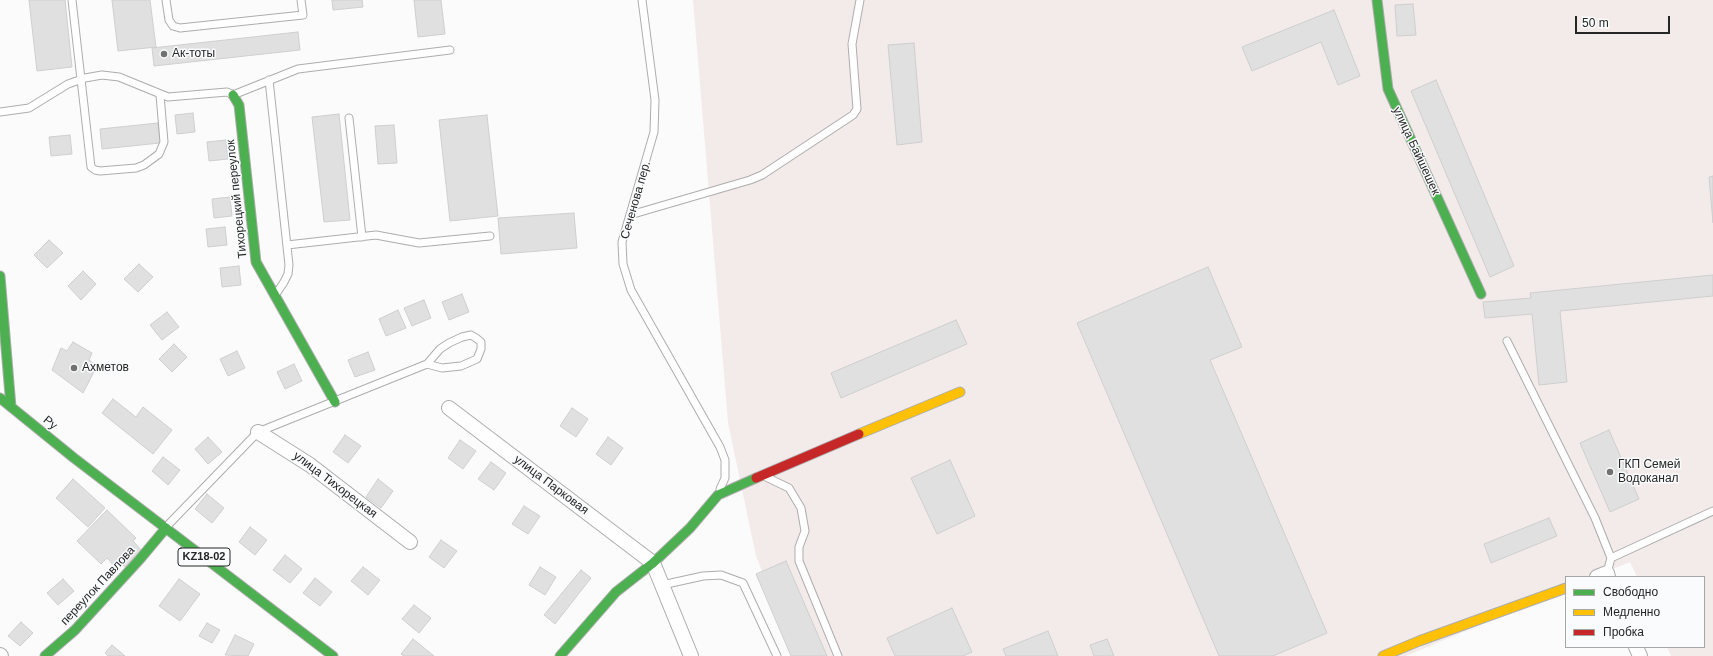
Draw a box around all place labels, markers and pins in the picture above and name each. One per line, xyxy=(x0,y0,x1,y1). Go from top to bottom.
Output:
place label: Ак-тоты xyxy=(172,47,215,61)
marker: Ак-тоты xyxy=(159,49,169,59)
place label: Ахметов xyxy=(82,361,129,375)
marker: Ахметов xyxy=(69,363,79,373)
place label: ГКП Семей Водоканал xyxy=(1618,458,1680,486)
marker: ГКП Семей Водоканал xyxy=(1605,467,1615,477)

